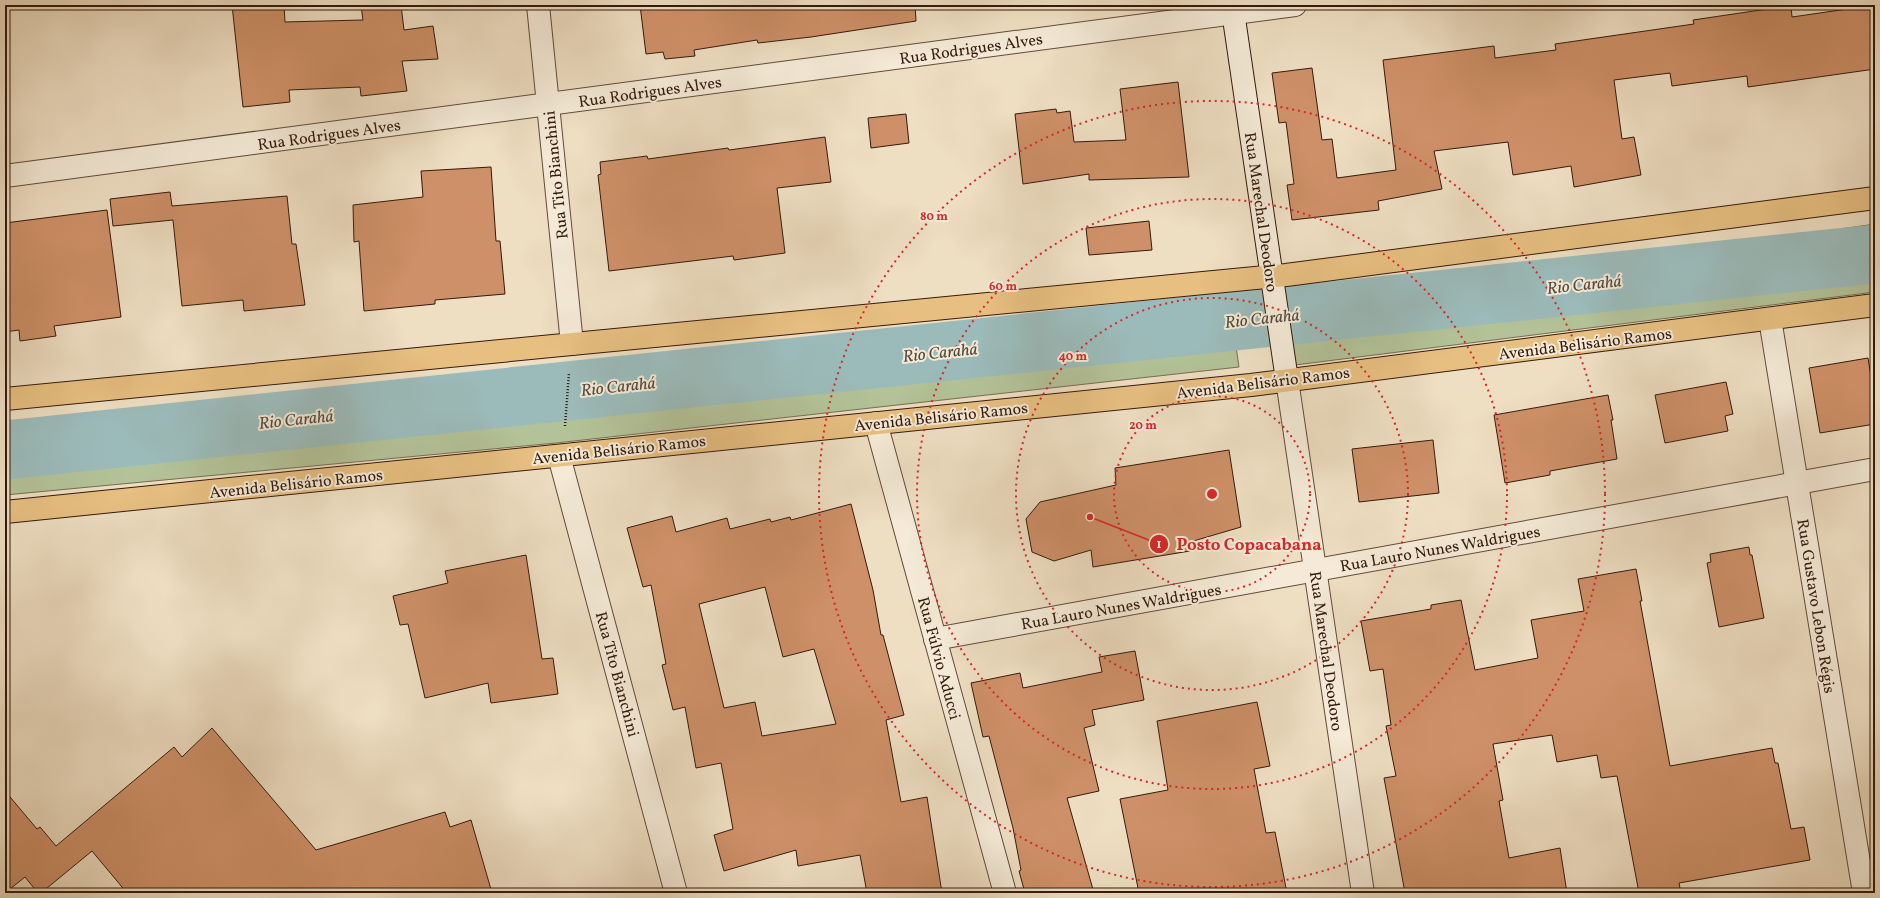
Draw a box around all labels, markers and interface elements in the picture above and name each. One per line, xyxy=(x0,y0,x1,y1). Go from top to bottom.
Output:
street label: Rua Rodrigues Alves xyxy=(898,29,1044,71)
street label: Rua Rodrigues Alves xyxy=(577,72,723,114)
street label: Rua Tito Bianchini xyxy=(539,109,575,240)
street label: Rua Rodrigues Alves xyxy=(256,115,402,157)
street label: Rua Marechal Deodoro xyxy=(1238,131,1282,294)
text: 80 m xyxy=(920,209,948,225)
water label: Rio Carahá xyxy=(1546,270,1623,301)
text: 60 m xyxy=(989,279,1017,295)
water label: Rio Carahá xyxy=(1224,304,1301,335)
street label: Avenida Belisário Ramos xyxy=(1497,323,1673,367)
water label: Rio Carahá xyxy=(902,338,979,369)
text: 40 m xyxy=(1059,349,1088,365)
street label: Avenida Belisário Ramos xyxy=(1175,362,1351,406)
water label: Rio Carahá xyxy=(580,372,657,403)
street label: Avenida Belisário Ramos xyxy=(853,398,1029,438)
water label: Rio Carahá xyxy=(258,405,335,436)
text: 20 m xyxy=(1129,418,1157,434)
street label: Avenida Belisário Ramos xyxy=(531,431,707,471)
street label: Avenida Belisário Ramos xyxy=(208,465,384,505)
centre of rings xyxy=(1205,487,1219,501)
street label: Rua Gustavo Lebon Régis xyxy=(1790,517,1840,695)
street label: Rua Lauro Nunes Waldrigues xyxy=(1338,521,1542,578)
callout: Posto Copacabana xyxy=(1149,529,1330,558)
text: Posto Copacabana xyxy=(1176,534,1322,557)
text: 1 xyxy=(1157,537,1162,553)
street label: Rua Marechal Deodoro xyxy=(1303,570,1347,733)
street label: Rua Lauro Nunes Waldrigues xyxy=(1019,579,1223,636)
street label: Rua Fúlvio Aducci xyxy=(911,595,965,723)
street label: Rua Tito Bianchini xyxy=(589,609,643,740)

